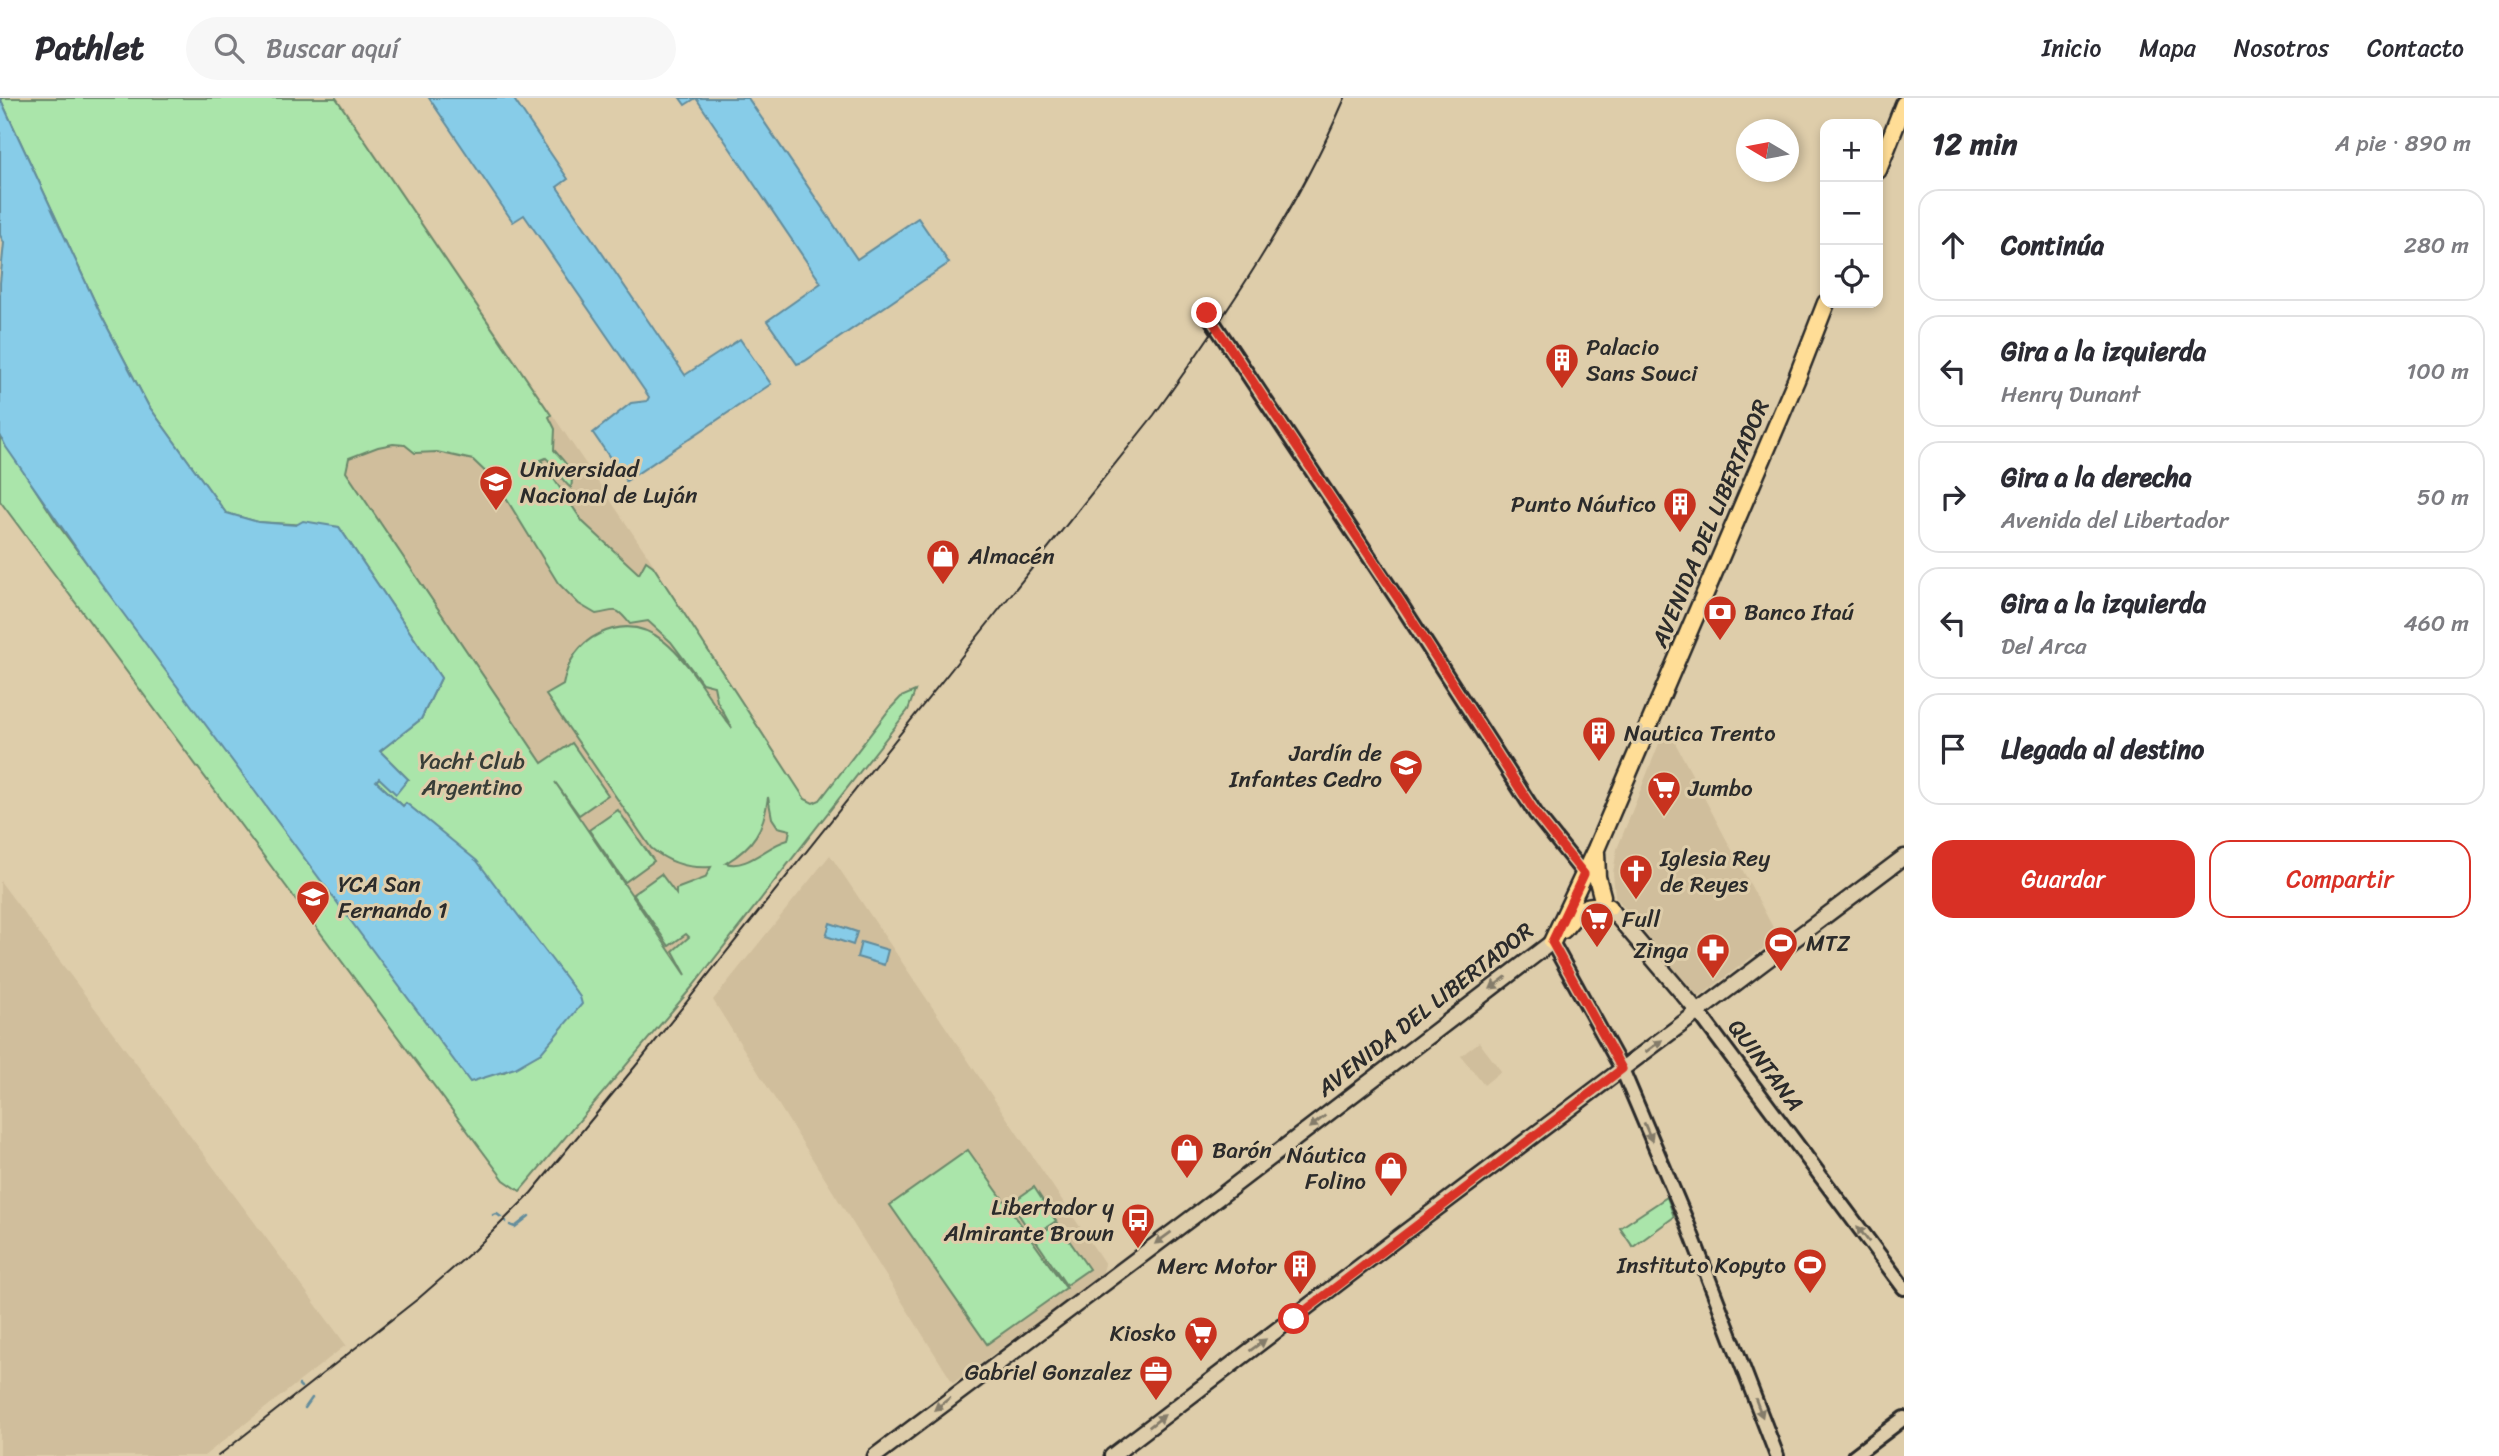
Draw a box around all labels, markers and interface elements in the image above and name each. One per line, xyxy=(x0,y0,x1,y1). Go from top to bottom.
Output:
search box xyxy=(186,17,676,80)
text: Pathlet xyxy=(35,19,144,77)
text: Buscar aquí xyxy=(266,25,399,71)
text: Inicio xyxy=(2042,27,2101,69)
text: Mapa xyxy=(2139,27,2196,69)
text: Nosotros xyxy=(2234,27,2329,69)
text: Contacto xyxy=(2367,27,2464,69)
icon: search xyxy=(210,29,248,67)
text: 12 min xyxy=(1932,117,2017,171)
north arrow xyxy=(1736,119,1799,182)
map controls xyxy=(1820,119,1883,308)
button: + xyxy=(1820,119,1883,182)
text: A pie · 890 m xyxy=(2335,123,2471,164)
button: − xyxy=(1820,182,1883,245)
text: Continúa xyxy=(2001,222,2104,268)
text: 280 m xyxy=(2404,225,2469,266)
icon: ahead xyxy=(1934,226,1972,264)
button: locate xyxy=(1820,245,1883,308)
route end xyxy=(1191,297,1222,328)
place label: Palacio Sans Souci xyxy=(1586,327,1698,394)
text: Gira a la izquierda xyxy=(2001,328,2206,374)
building icon: Palacio Sans Souci xyxy=(1543,341,1581,390)
text: 100 m xyxy=(2406,351,2469,392)
icon: left xyxy=(1934,352,1972,390)
text: Henry Dunant xyxy=(2001,374,2140,415)
street label: AVENIDA DEL LIBERTADOR xyxy=(1639,392,1781,655)
place label: Universidad Nacional de Luján xyxy=(520,449,698,516)
text: Gira a la derecha xyxy=(2001,454,2192,500)
school or university icon: Universidad Nacional de Luján xyxy=(477,463,515,512)
text: 50 m xyxy=(2417,477,2469,518)
icon: right xyxy=(1934,478,1972,516)
place label: Punto Náutico xyxy=(1511,484,1656,525)
building icon: Punto Náutico xyxy=(1661,485,1699,534)
text: Avenida del Libertador xyxy=(2001,500,2228,541)
place label: Almacén xyxy=(967,536,1055,577)
shop icon: Almacén xyxy=(924,537,962,586)
text: Gira a la izquierda xyxy=(2001,580,2206,626)
place label: Banco Itaú xyxy=(1744,592,1855,633)
bank icon: Banco Itaú xyxy=(1701,593,1739,642)
text: 460 m xyxy=(2403,603,2469,644)
icon: left xyxy=(1934,604,1972,642)
text: Del Arca xyxy=(2001,626,2087,667)
place label: Nautica Trento xyxy=(1624,713,1776,754)
building icon: Nautica Trento xyxy=(1580,714,1618,763)
text: Llegada al destino xyxy=(2001,726,2204,772)
icon: arrive xyxy=(1934,730,1972,768)
place label: Jardín de Infantes Cedro xyxy=(1228,733,1382,800)
park label: Yacht Club Argentino xyxy=(419,741,525,808)
school or university icon: Jardín de Infantes Cedro xyxy=(1387,747,1425,796)
place label: Jumbo xyxy=(1687,768,1753,809)
supermarket icon: Jumbo xyxy=(1645,769,1683,818)
place label: Iglesia Rey de Reyes xyxy=(1659,838,1770,905)
button: Guardar xyxy=(1932,840,2195,918)
button: Compartir xyxy=(2209,840,2471,918)
church icon: Iglesia Rey de Reyes xyxy=(1617,852,1655,901)
place label: YCA San Fernando 1 xyxy=(338,864,448,931)
school or university icon: YCA San Fernando 1 xyxy=(294,878,332,927)
place label: Full xyxy=(1622,899,1660,940)
supermarket icon: Full xyxy=(1578,900,1616,949)
street label: AVENIDA DEL LIBERTADOR xyxy=(1307,911,1543,1108)
place label: MTZ xyxy=(1806,923,1851,964)
sports icon: MTZ xyxy=(1762,924,1800,973)
place label: Zinga xyxy=(1634,930,1688,971)
pharmacy icon: Zinga xyxy=(1694,931,1732,980)
one-way arrow xyxy=(1489,976,1507,990)
street label: QUINTANA xyxy=(1717,1010,1814,1121)
one-way arrow xyxy=(1645,1039,1663,1053)
one-way arrow xyxy=(1308,1115,1327,1129)
one-way arrow xyxy=(1643,1122,1654,1143)
place label: Barón xyxy=(1212,1130,1272,1171)
shop icon: Barón xyxy=(1168,1131,1206,1180)
place label: Náutica Folino xyxy=(1287,1135,1366,1202)
shop icon: Náutica Folino xyxy=(1372,1149,1410,1198)
place label: Libertador y Almirante Brown xyxy=(943,1187,1114,1254)
bus stop icon: Libertador y Almirante Brown xyxy=(1119,1201,1157,1250)
one-way arrow xyxy=(1856,1225,1871,1243)
one-way arrow xyxy=(1154,1231,1172,1245)
place label: Instituto Kopyto xyxy=(1616,1245,1786,1286)
place label: Merc Motor xyxy=(1157,1246,1278,1287)
sports icon: Instituto Kopyto xyxy=(1791,1246,1829,1295)
building icon: Merc Motor xyxy=(1281,1247,1319,1296)
route start xyxy=(1278,1303,1309,1334)
place label: Kiosko xyxy=(1110,1313,1176,1354)
supermarket icon: Kiosko xyxy=(1182,1314,1220,1363)
one-way arrow xyxy=(1248,1338,1266,1353)
place label: Gabriel Gonzalez xyxy=(965,1352,1133,1393)
office icon: Gabriel Gonzalez xyxy=(1137,1353,1175,1402)
one-way arrow xyxy=(933,1397,951,1411)
one-way arrow xyxy=(1753,1398,1764,1419)
one-way arrow xyxy=(1148,1413,1166,1428)

